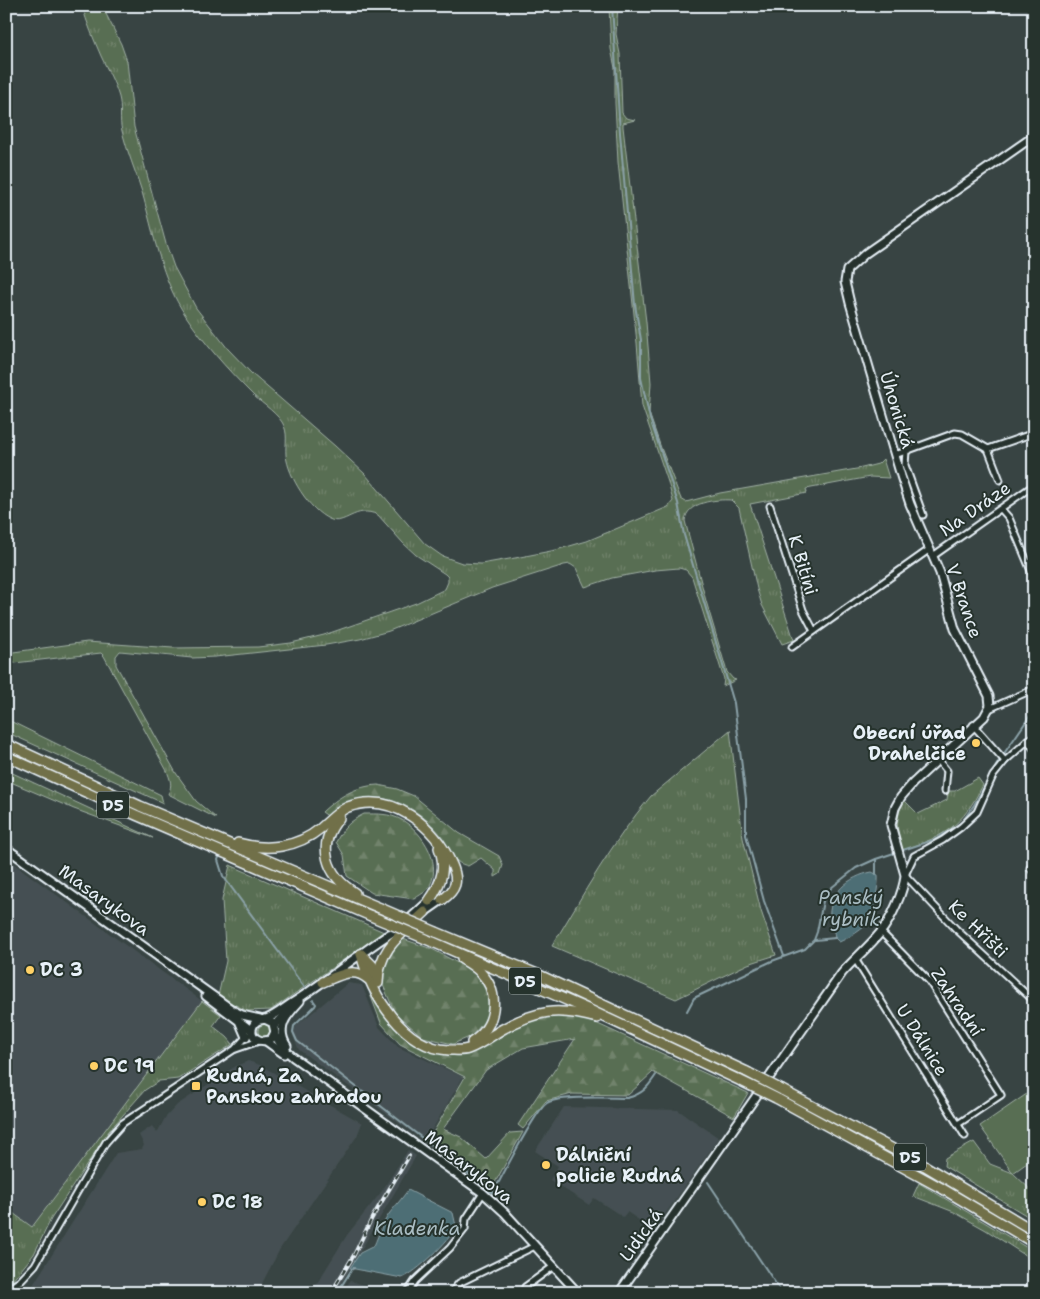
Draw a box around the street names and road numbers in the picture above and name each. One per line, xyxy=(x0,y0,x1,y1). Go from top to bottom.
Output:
street label: Úhonická xyxy=(874,369,920,451)
street label: Na Dráze xyxy=(935,476,1015,542)
street label: K Bitíni xyxy=(783,532,823,598)
street label: V Brance xyxy=(940,561,988,641)
road number: D5 xyxy=(97,792,129,818)
street label: Masarykova xyxy=(54,859,154,941)
street label: Ke Hřišti xyxy=(943,895,1013,963)
street label: Zahradní xyxy=(925,963,989,1041)
road number: D5 xyxy=(509,968,541,994)
street label: U Dálnice xyxy=(890,999,954,1081)
street label: Masarykova xyxy=(419,1125,519,1209)
road number: D5 xyxy=(894,1144,926,1170)
street label: Lidická xyxy=(614,1203,668,1267)

